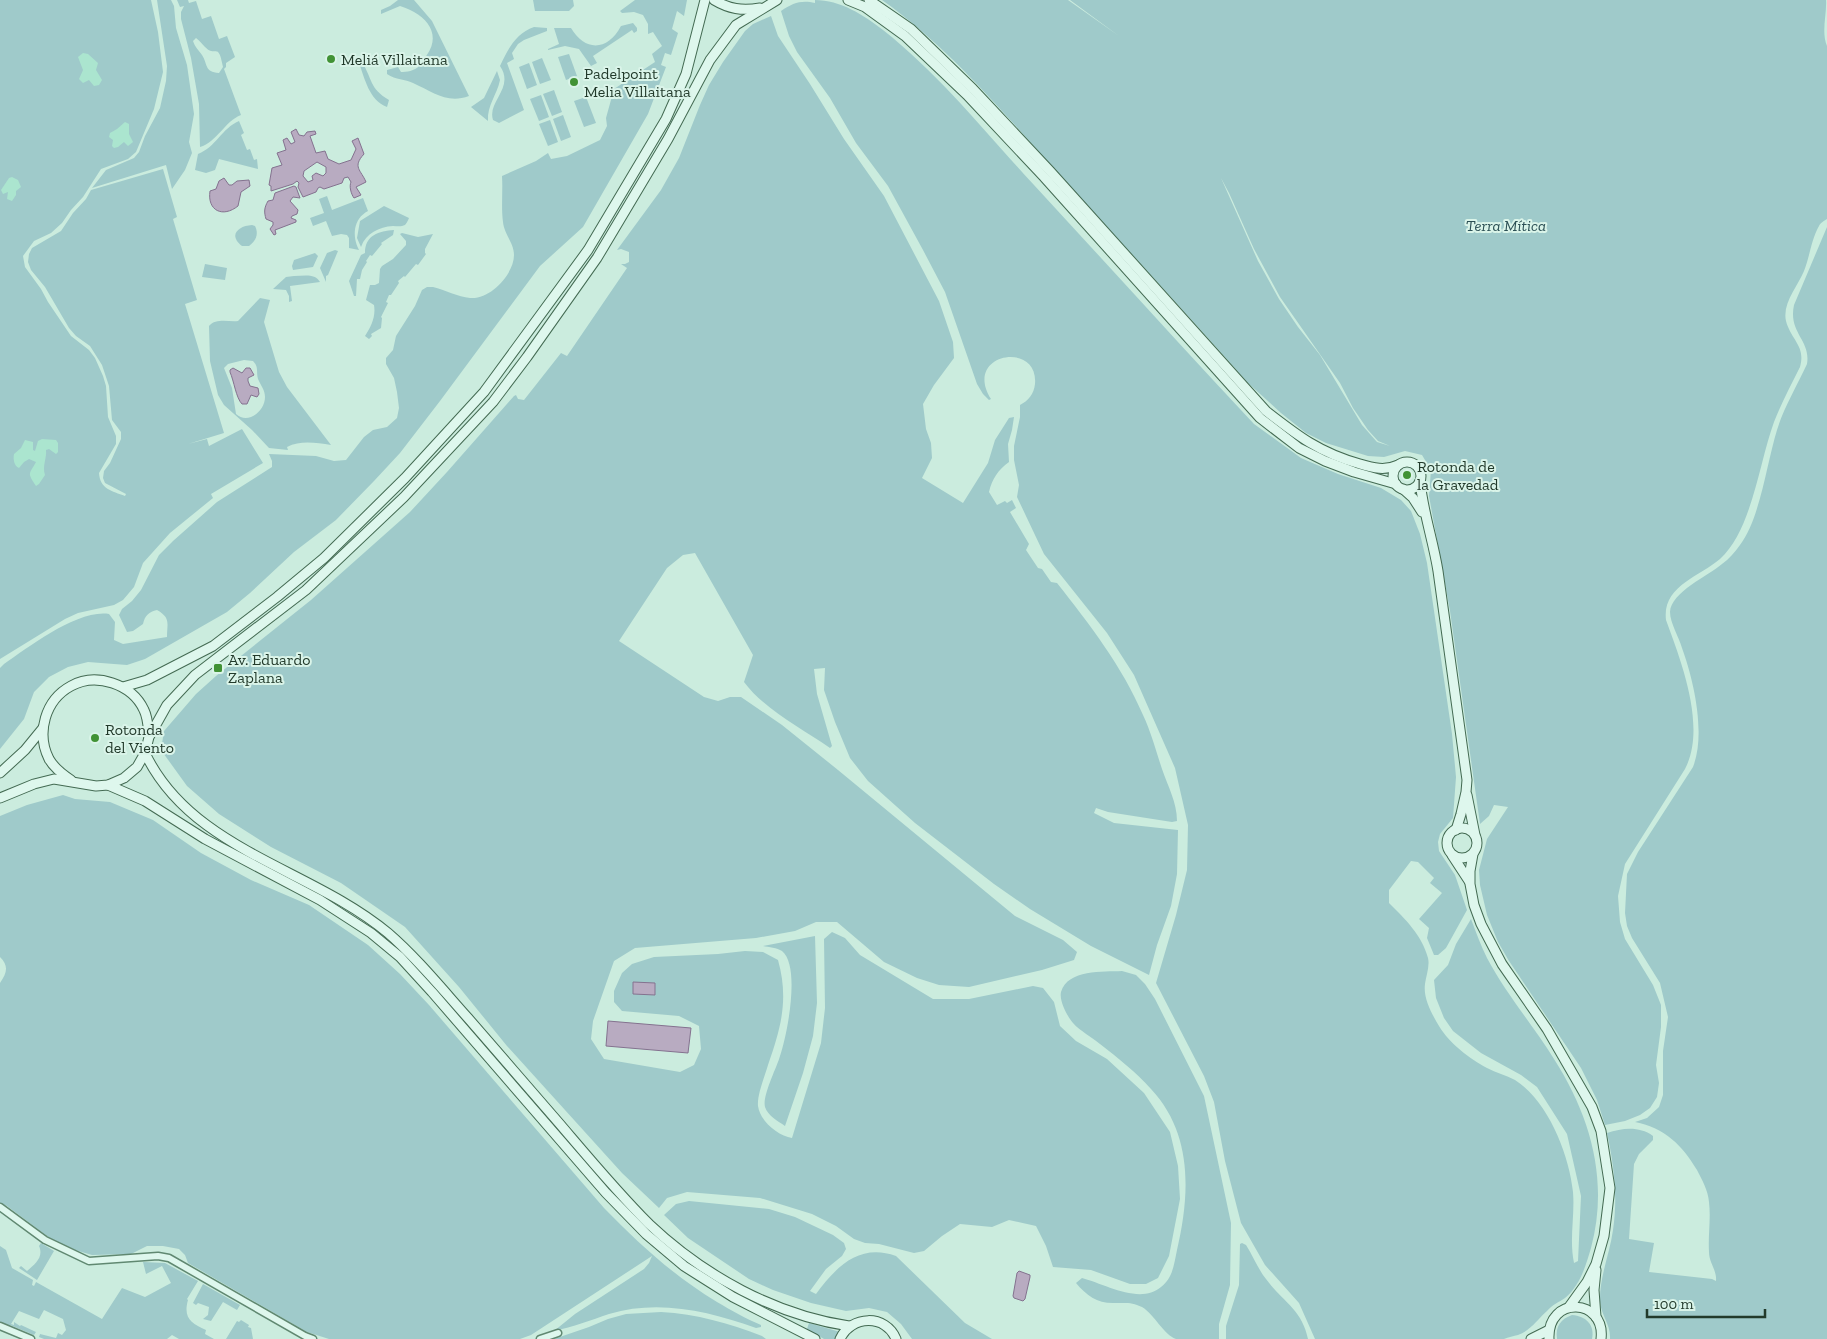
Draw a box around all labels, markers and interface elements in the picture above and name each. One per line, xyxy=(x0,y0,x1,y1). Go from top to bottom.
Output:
place label: Meliá Villaitana xyxy=(341,50,448,69)
marker: Meliá Villaitana xyxy=(325,53,337,65)
place label: Padelpoint Melia Villaitana xyxy=(584,64,691,101)
marker: Padelpoint Melia Villaitana xyxy=(568,76,580,88)
park label: Terra Mítica xyxy=(1466,216,1546,235)
place label: Rotonda de la Gravedad xyxy=(1417,457,1499,494)
marker: Rotonda de la Gravedad xyxy=(1401,469,1413,481)
place label: Av. Eduardo Zaplana xyxy=(228,650,311,687)
marker: Av. Eduardo Zaplana xyxy=(212,662,224,674)
place label: Rotonda del Viento xyxy=(105,720,174,757)
marker: Rotonda del Viento xyxy=(89,732,101,744)
scale bar xyxy=(1647,1286,1764,1318)
text: 100 m xyxy=(1654,1295,1693,1313)

